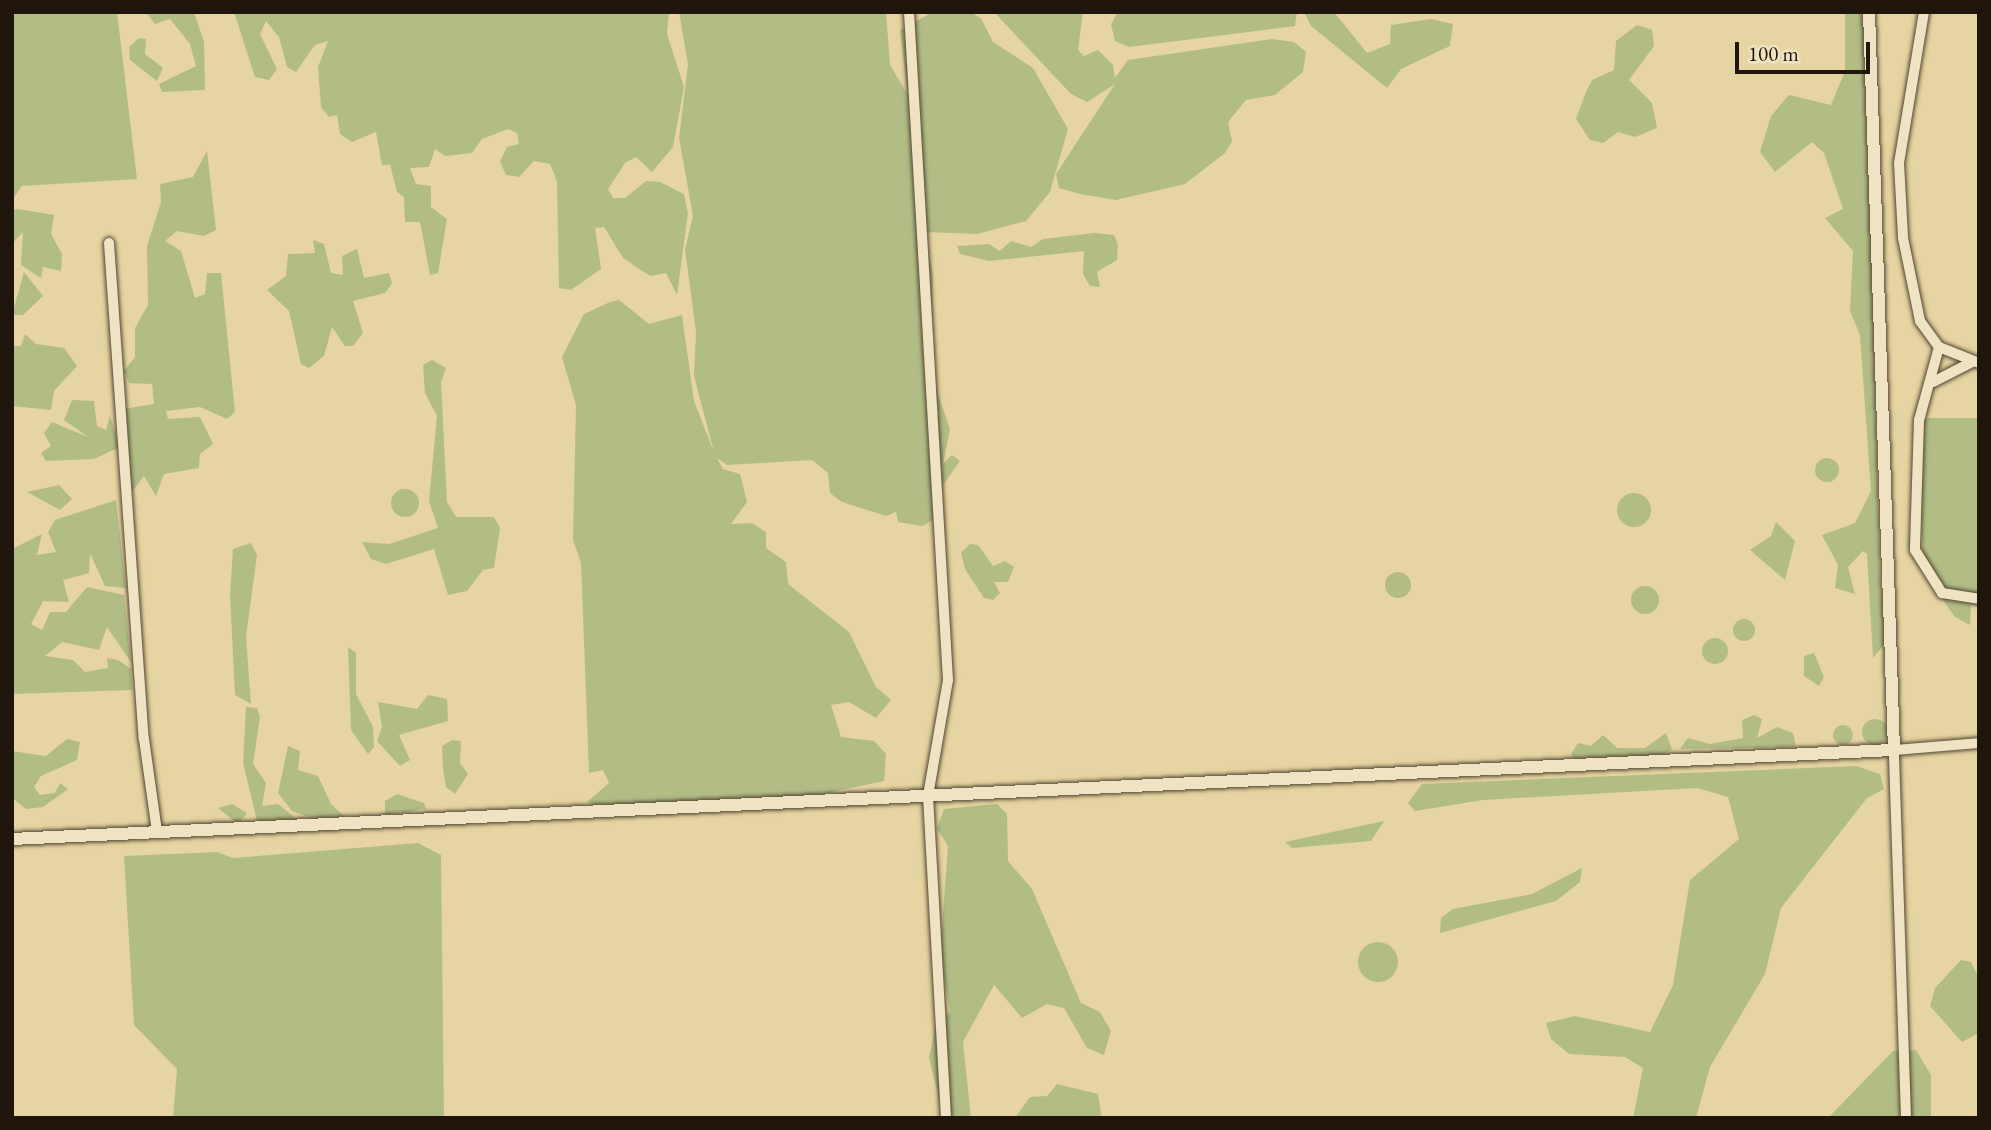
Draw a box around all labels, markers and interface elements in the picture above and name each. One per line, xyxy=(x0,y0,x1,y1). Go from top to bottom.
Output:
scale bar xyxy=(1739,28,1874,72)
text: 100 m xyxy=(1748,40,1799,67)

